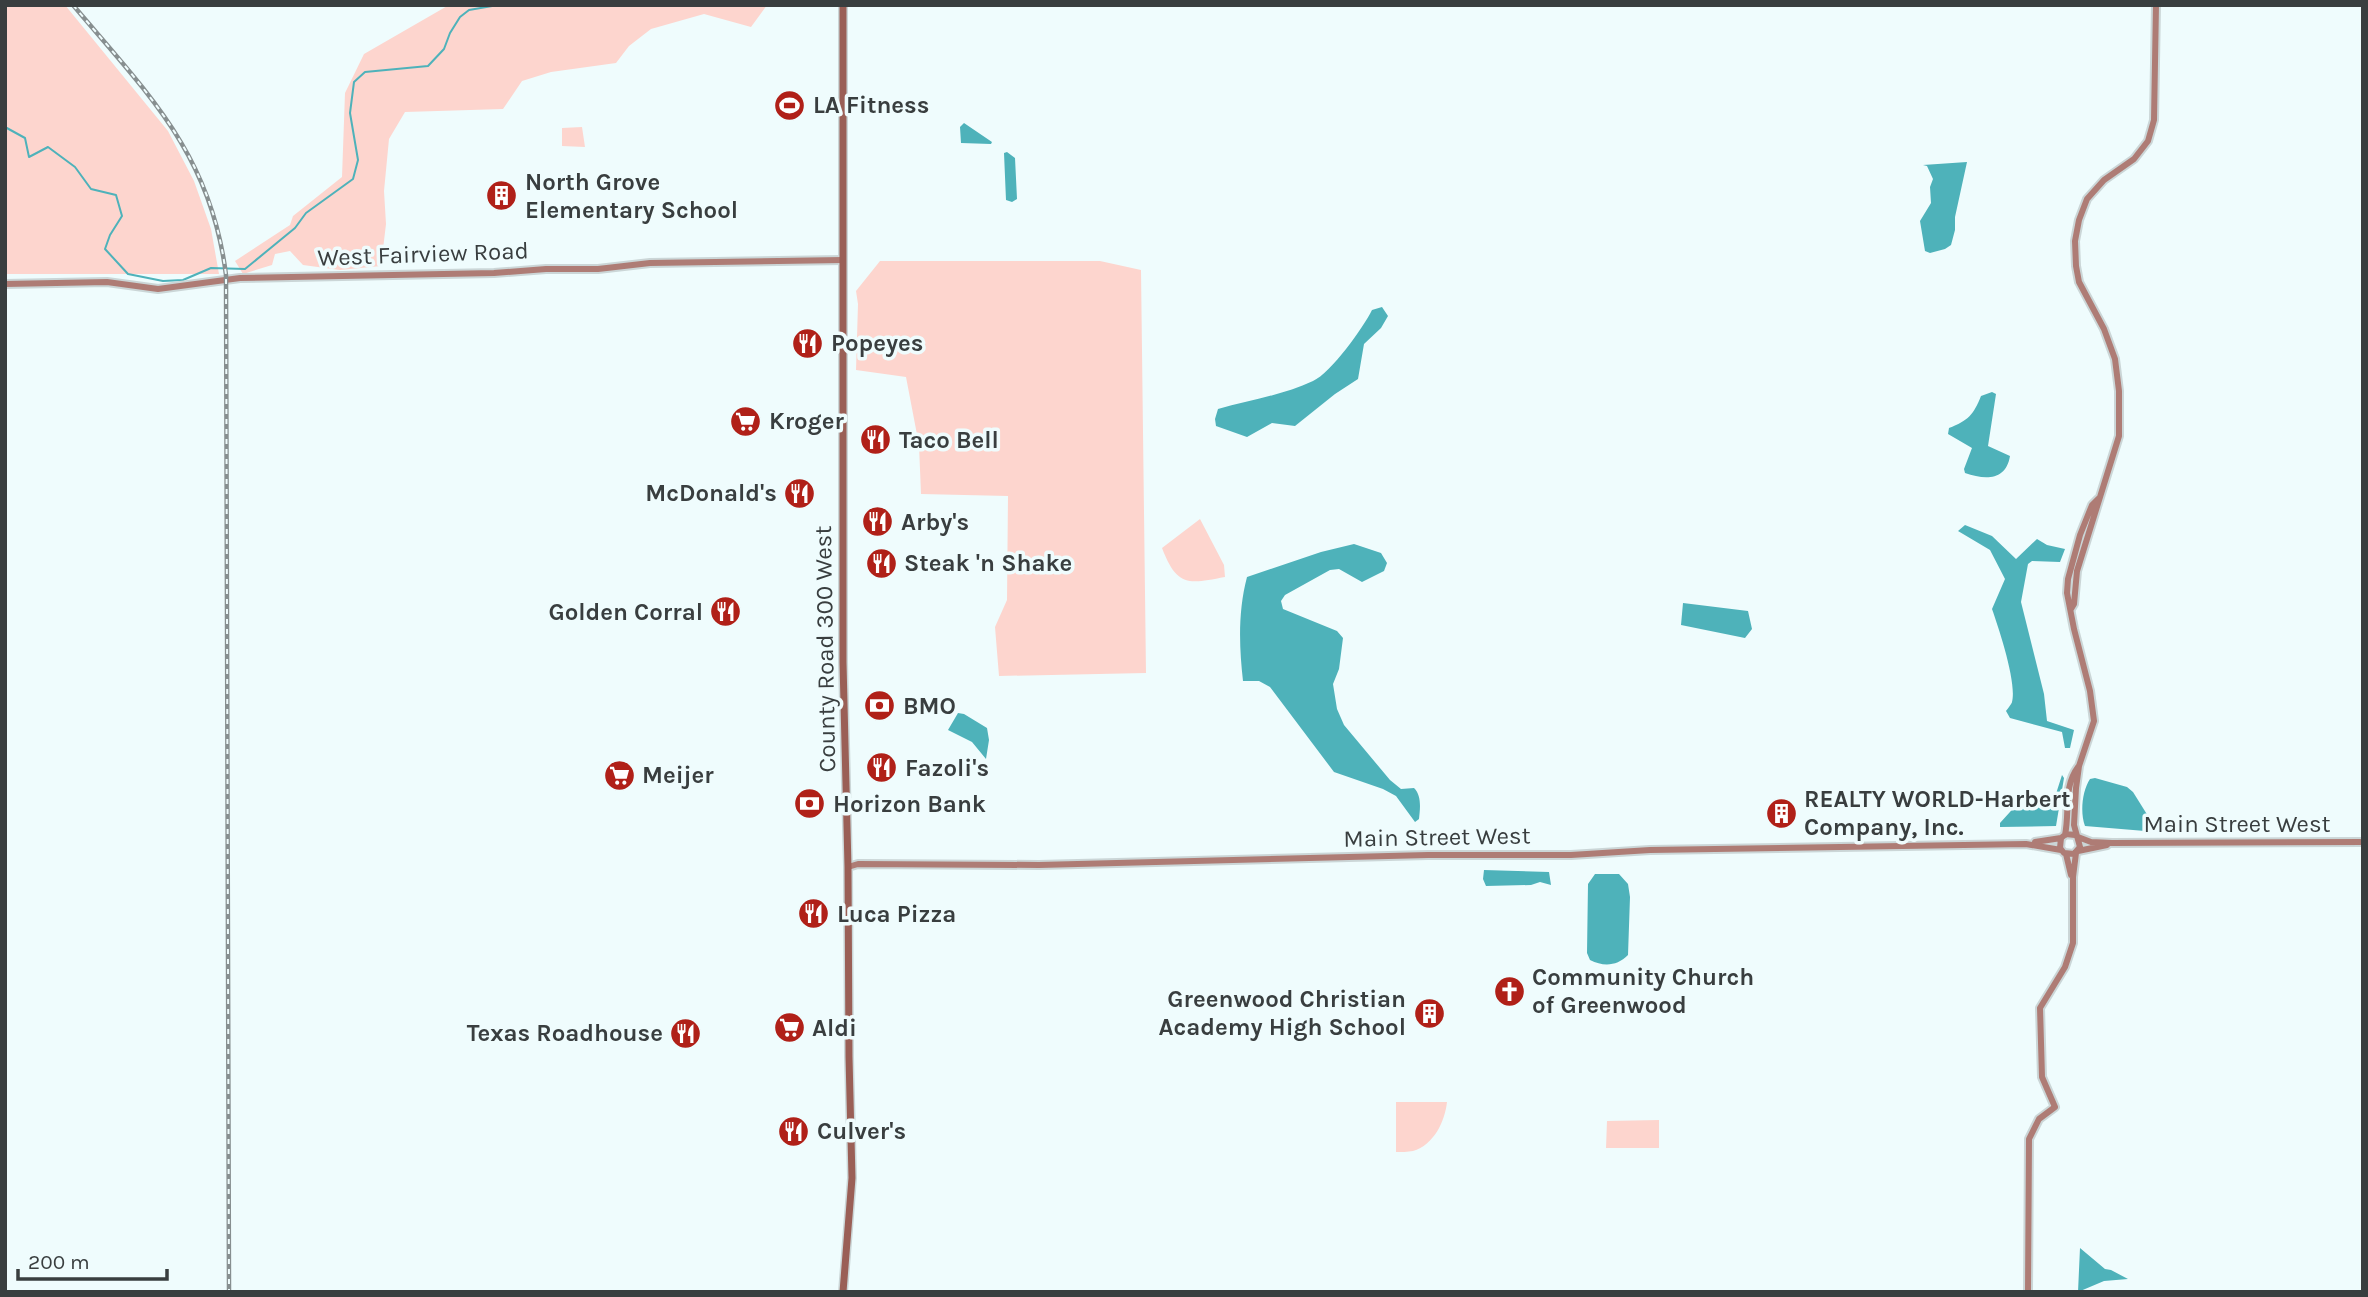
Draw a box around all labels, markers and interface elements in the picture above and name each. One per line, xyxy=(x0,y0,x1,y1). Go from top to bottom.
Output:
sports icon: LA Fitness xyxy=(773,88,807,122)
place label: LA Fitness xyxy=(813,91,929,119)
place label: North Grove Elementary School xyxy=(525,168,738,224)
building icon: North Grove Elementary School xyxy=(485,179,519,213)
street label: West Fairview Road xyxy=(317,236,529,272)
restaurant icon: Popeyes xyxy=(791,326,825,360)
place label: Popeyes xyxy=(831,329,923,357)
supermarket icon: Kroger xyxy=(729,404,763,438)
place label: Kroger xyxy=(769,407,844,435)
restaurant icon: Taco Bell xyxy=(859,423,893,457)
place label: Taco Bell xyxy=(899,426,999,454)
restaurant icon: McDonald's xyxy=(783,476,817,510)
place label: McDonald's xyxy=(645,479,777,507)
restaurant icon: Arby's xyxy=(861,505,895,539)
place label: Arby's xyxy=(901,508,969,536)
street label: County Road 300 West xyxy=(809,525,841,773)
restaurant icon: Steak 'n Shake xyxy=(864,546,898,580)
place label: Steak 'n Shake xyxy=(904,549,1072,577)
restaurant icon: Golden Corral xyxy=(709,595,743,629)
place label: Golden Corral xyxy=(548,598,703,626)
bank icon: BMO xyxy=(863,689,897,723)
place label: BMO xyxy=(903,692,956,720)
restaurant icon: Fazoli's xyxy=(865,751,899,785)
place label: Fazoli's xyxy=(905,754,989,782)
supermarket icon: Meijer xyxy=(602,758,636,792)
place label: Meijer xyxy=(642,761,714,789)
place label: REALTY WORLD-Harbert Company, Inc. xyxy=(1804,785,2070,841)
bank icon: Horizon Bank xyxy=(793,787,827,821)
place label: Horizon Bank xyxy=(833,790,986,818)
building icon: REALTY WORLD-Harbert Company, Inc. xyxy=(1764,796,1798,830)
street label: Main Street West xyxy=(2143,810,2331,838)
street label: Main Street West xyxy=(1343,821,1531,853)
restaurant icon: Luca Pizza xyxy=(797,897,831,931)
place label: Luca Pizza xyxy=(837,900,956,928)
place label: Community Church of Greenwood xyxy=(1532,963,1754,1019)
church icon: Community Church of Greenwood xyxy=(1492,974,1526,1008)
place label: Greenwood Christian Academy High School xyxy=(1159,985,1406,1041)
building icon: Greenwood Christian Academy High School xyxy=(1412,996,1446,1030)
supermarket icon: Aldi xyxy=(772,1011,806,1045)
place label: Aldi xyxy=(812,1014,857,1042)
restaurant icon: Texas Roadhouse xyxy=(669,1016,703,1050)
place label: Texas Roadhouse xyxy=(467,1019,663,1047)
restaurant icon: Culver's xyxy=(777,1114,811,1148)
place label: Culver's xyxy=(817,1117,906,1145)
scale bar xyxy=(18,1238,166,1282)
text: 200 m xyxy=(28,1250,90,1274)

